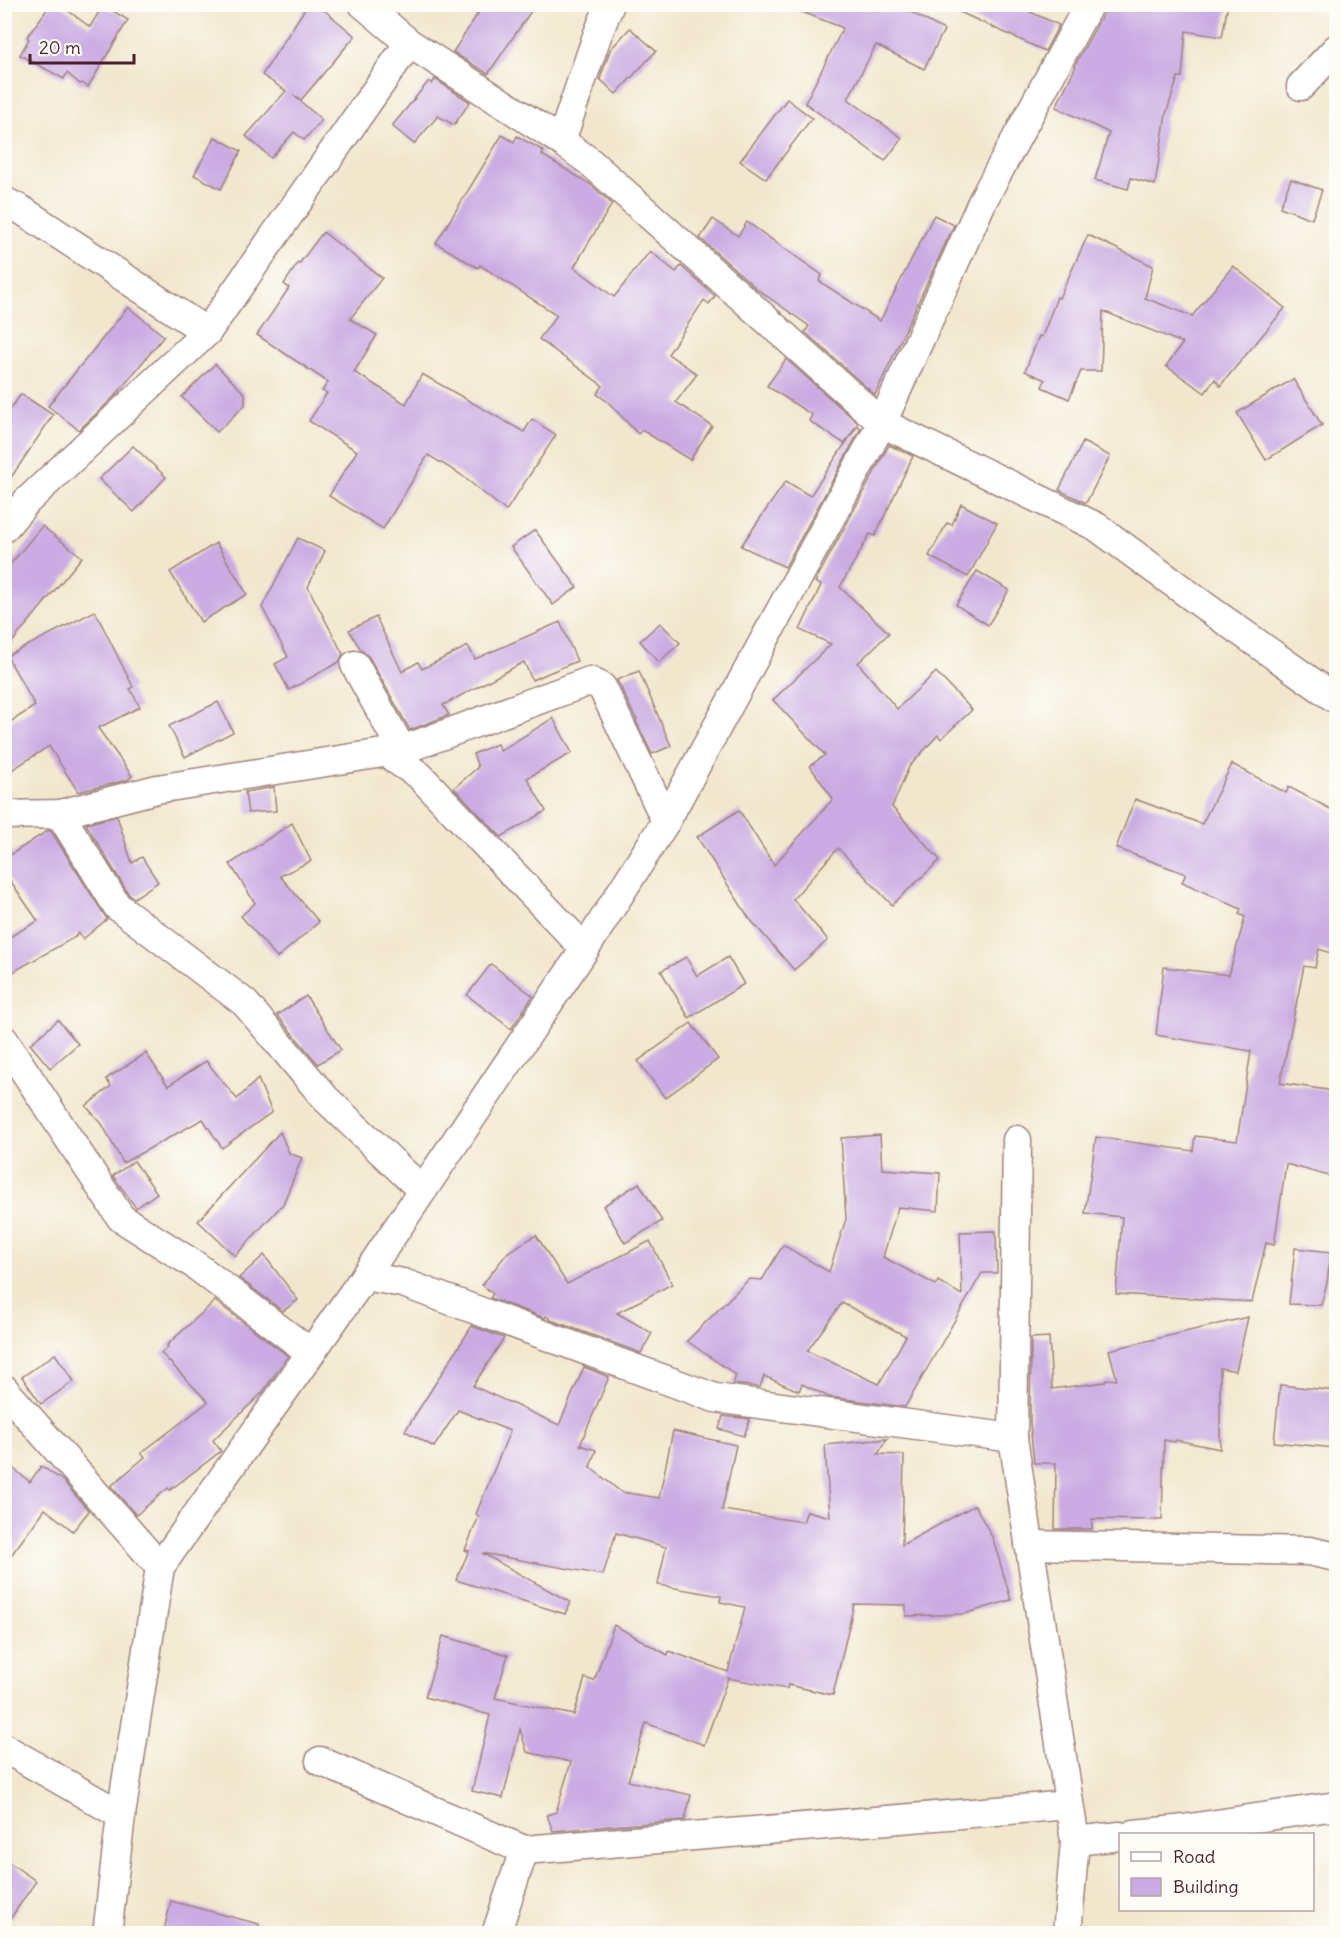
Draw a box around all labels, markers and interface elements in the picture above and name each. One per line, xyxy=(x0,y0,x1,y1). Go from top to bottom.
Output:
scale bar xyxy=(30,27,134,65)
text: 20 m xyxy=(39,36,81,59)
legend xyxy=(1119,1833,1314,1911)
text: Road xyxy=(1173,1845,1216,1868)
text: Building xyxy=(1173,1875,1238,1898)

